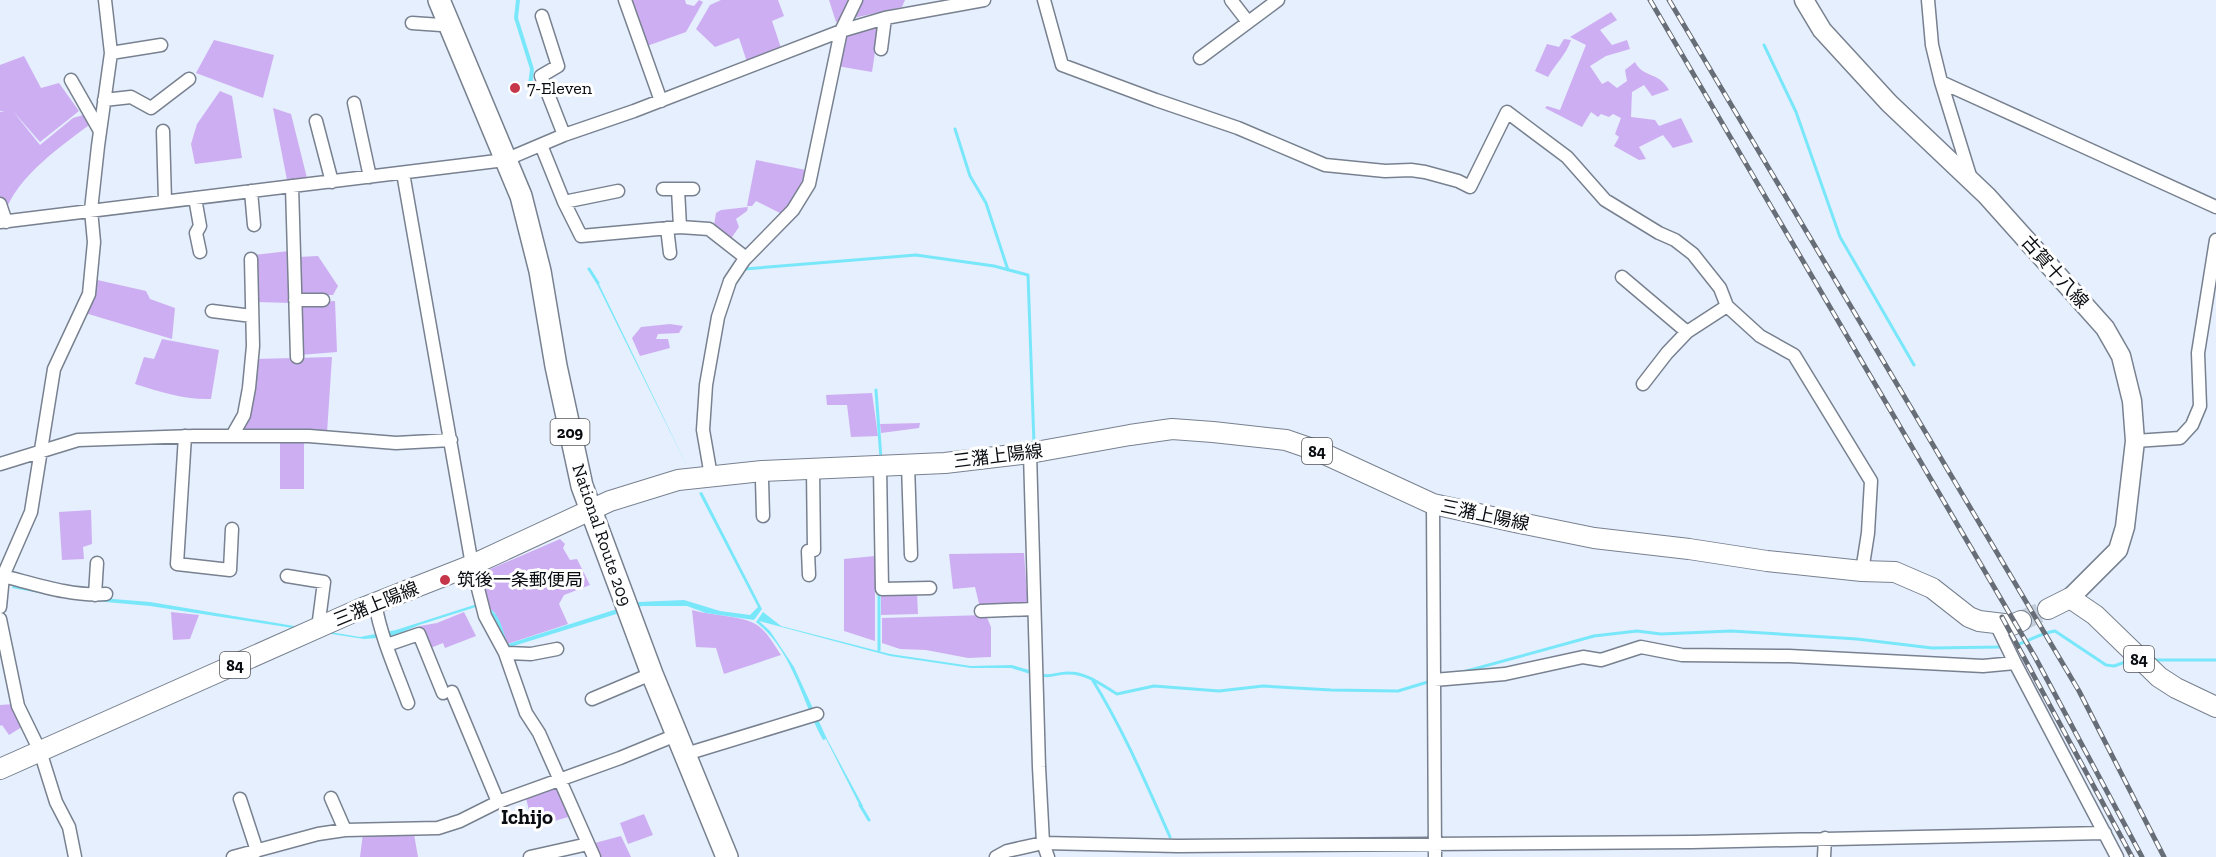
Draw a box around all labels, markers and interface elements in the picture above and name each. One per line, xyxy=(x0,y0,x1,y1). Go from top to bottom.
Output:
place label: 7-Eleven xyxy=(527,77,593,99)
marker: 7-Eleven xyxy=(508,81,522,95)
street label: 古賀十八線 xyxy=(2017,231,2093,313)
road number: 209 xyxy=(550,419,590,445)
road number: 84 xyxy=(1302,438,1332,464)
street label: 三潴上陽線 xyxy=(952,440,1044,472)
street label: National Route 209 xyxy=(567,461,637,609)
street label: 三潴上陽線 xyxy=(1439,495,1531,535)
place label: 筑後一条郵便局 xyxy=(457,569,583,591)
marker: 筑後一条郵便局 xyxy=(438,573,452,587)
street label: 三潴上陽線 xyxy=(330,577,422,631)
road number: 84 xyxy=(2124,646,2154,672)
road number: 84 xyxy=(220,652,250,678)
district label: Ichijo xyxy=(501,804,553,829)

